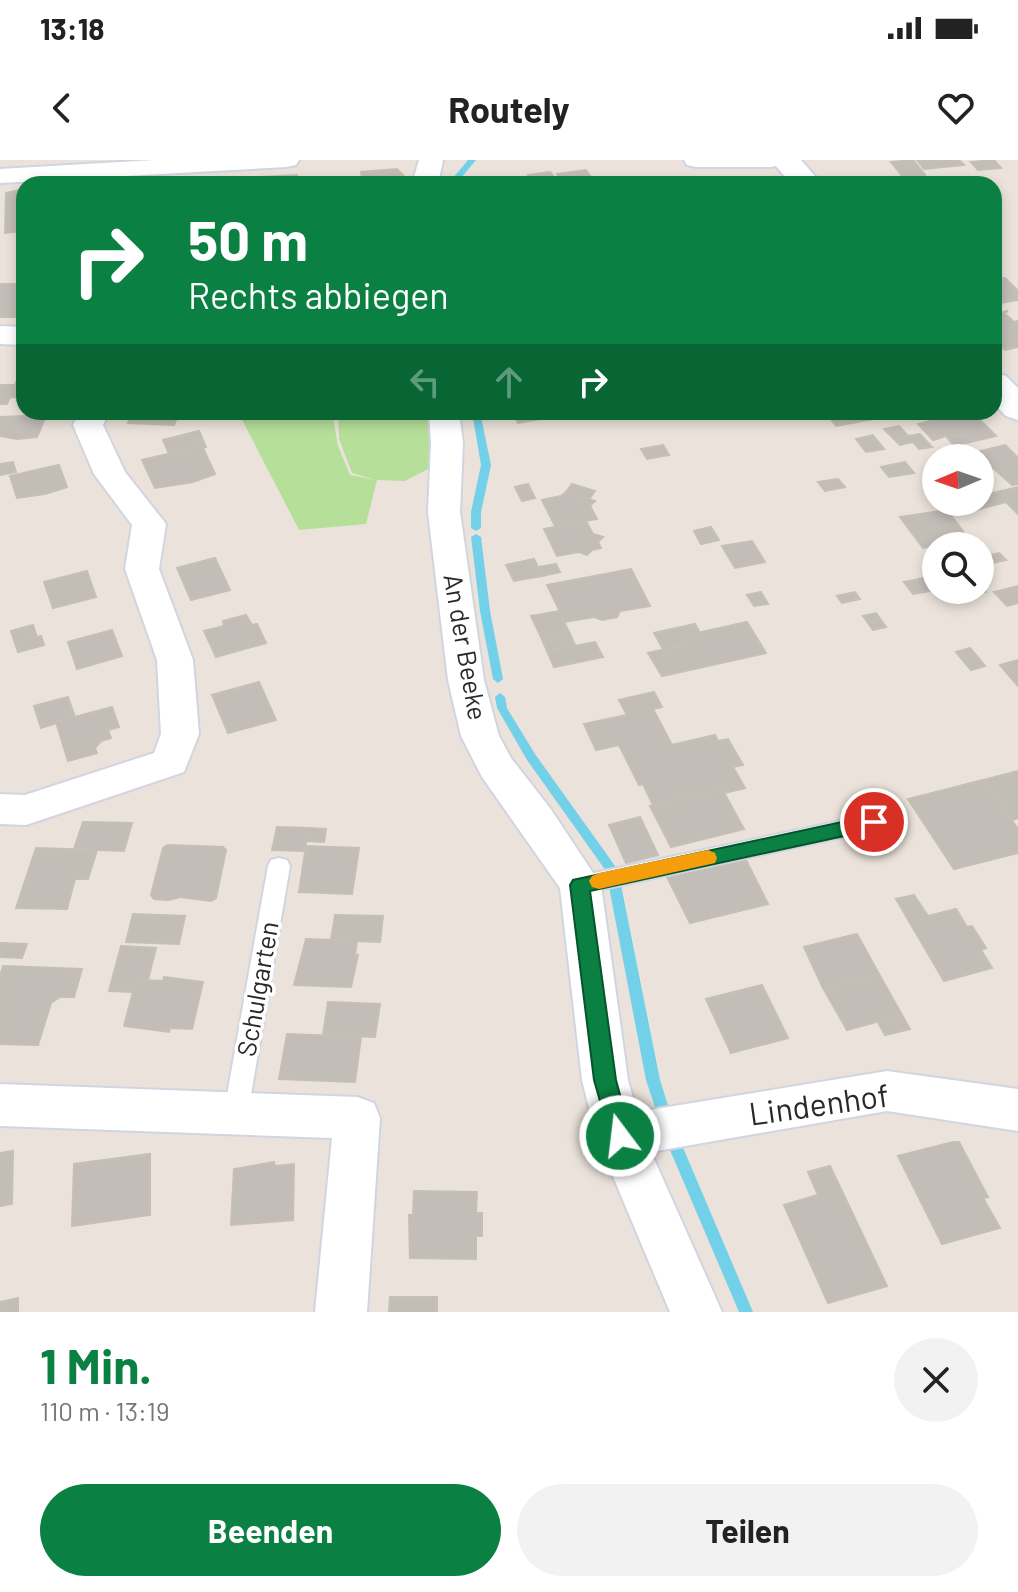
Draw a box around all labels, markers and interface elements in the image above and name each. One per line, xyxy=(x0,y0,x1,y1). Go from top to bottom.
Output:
text: 13:18 xyxy=(40,10,105,46)
icon: back xyxy=(40,86,84,130)
icon: heart xyxy=(934,86,978,130)
text: Routely xyxy=(448,87,570,130)
text: 50 m xyxy=(188,205,308,272)
icon: right xyxy=(56,208,160,312)
text: Rechts abbiegen xyxy=(188,273,449,316)
icon: left xyxy=(403,360,447,404)
icon: ahead xyxy=(487,360,531,404)
icon: right xyxy=(571,360,615,404)
north arrow xyxy=(922,444,994,516)
map controls xyxy=(922,444,994,604)
button: search xyxy=(922,532,994,604)
street label: An der Beeke xyxy=(438,571,495,722)
pin xyxy=(840,788,908,856)
icon: arrive xyxy=(852,800,896,844)
street label: Schulgarten xyxy=(229,919,284,1059)
street label: Lindenhof xyxy=(746,1074,891,1132)
position arrow xyxy=(578,1094,662,1178)
text: 1 Min. xyxy=(40,1336,152,1394)
button: close xyxy=(894,1338,978,1422)
text: 110 m · 13:19 xyxy=(40,1395,169,1426)
button: Beenden xyxy=(40,1484,501,1576)
button: Teilen xyxy=(517,1484,978,1576)

